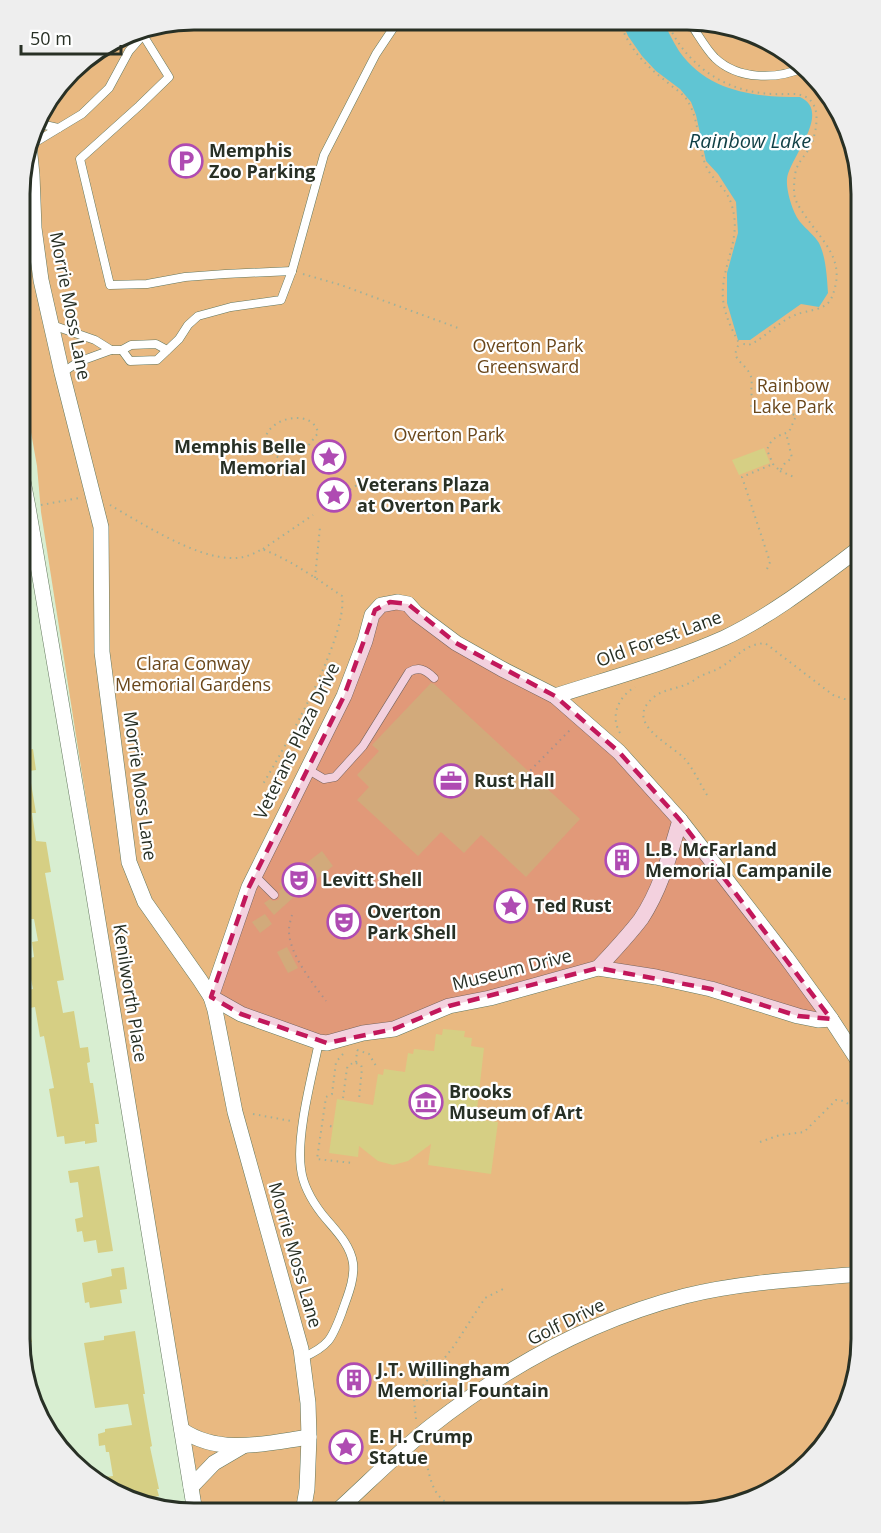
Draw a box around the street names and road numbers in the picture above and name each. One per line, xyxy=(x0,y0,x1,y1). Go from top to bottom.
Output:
street label: Morrie Moss Lane xyxy=(45,230,97,382)
street label: Old Forest Lane xyxy=(593,604,725,672)
street label: Veterans Plaza Drive xyxy=(248,658,344,823)
street label: Morrie Moss Lane xyxy=(119,710,163,862)
street label: Kenilworth Place xyxy=(108,922,154,1064)
street label: Museum Drive xyxy=(449,943,574,995)
street label: Morrie Moss Lane xyxy=(264,1179,328,1330)
street label: Golf Drive xyxy=(523,1292,608,1350)

